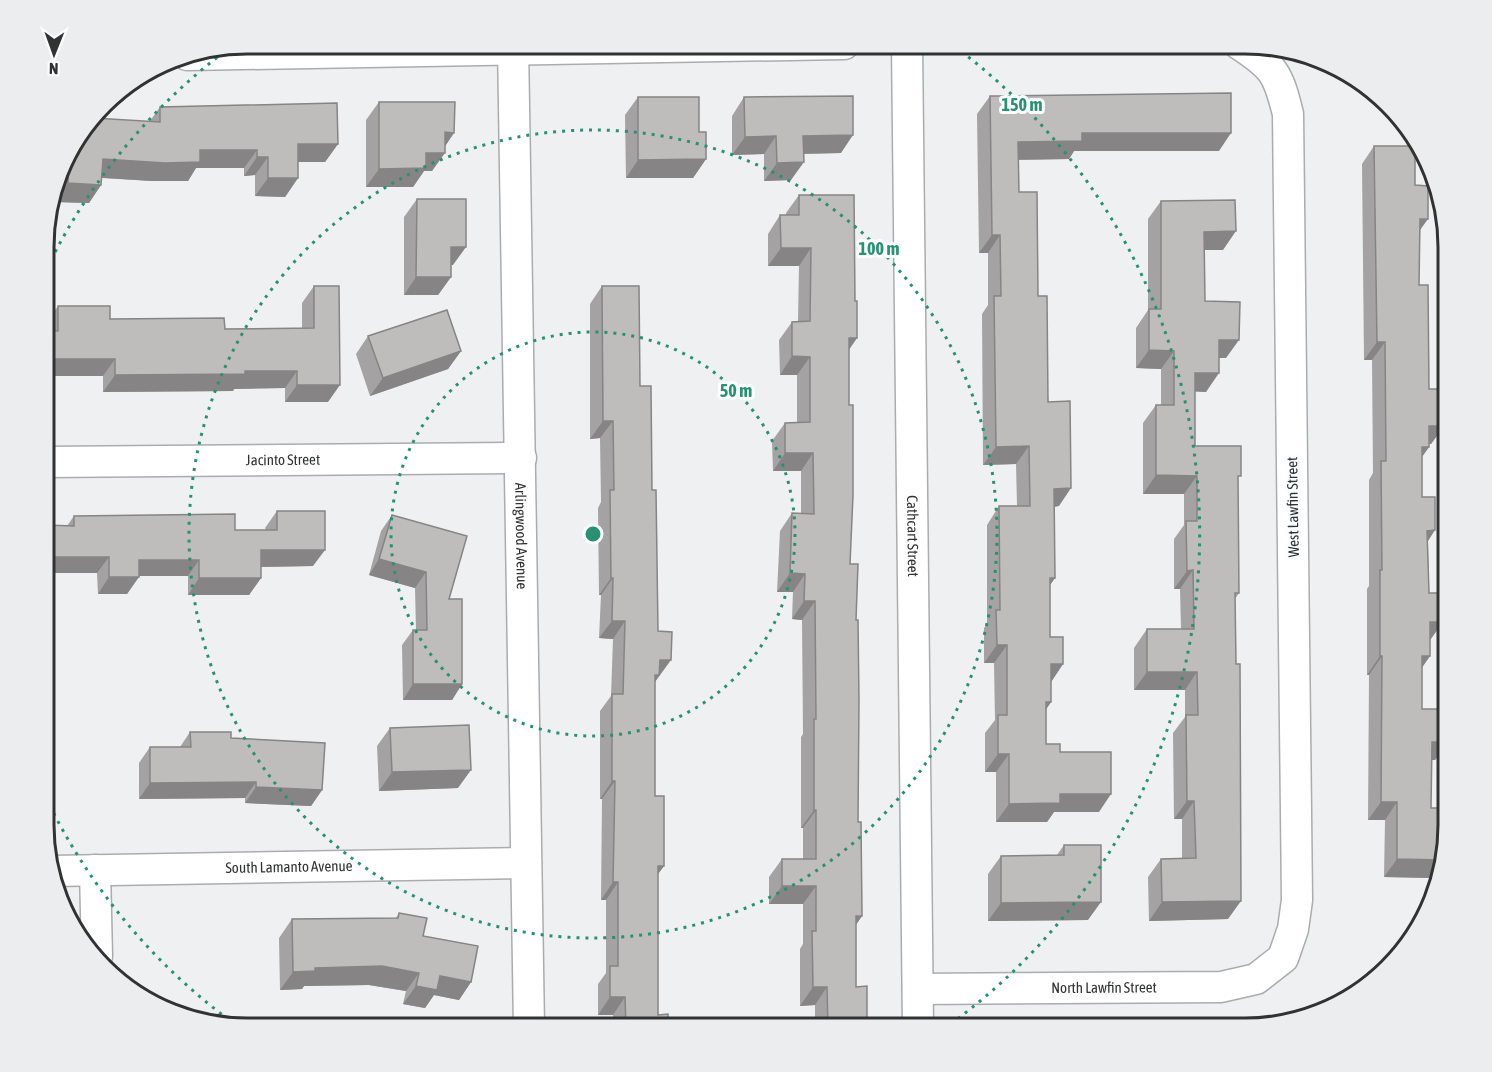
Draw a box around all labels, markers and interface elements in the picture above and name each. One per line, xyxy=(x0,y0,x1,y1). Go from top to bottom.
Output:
north arrow xyxy=(24,24,84,84)
text: N xyxy=(49,60,59,78)
text: 150 m xyxy=(1002,94,1042,115)
text: 100 m xyxy=(859,238,899,259)
text: 50 m xyxy=(720,380,752,401)
street label: Jacinto Street xyxy=(246,451,320,468)
street label: West Lawfin Street xyxy=(1283,457,1302,557)
street label: Arlingwood Avenue xyxy=(512,482,531,590)
street label: Cathcart Street xyxy=(904,495,922,577)
centre of rings xyxy=(583,524,603,544)
street label: South Lamanto Avenue xyxy=(225,857,353,876)
street label: North Lawfin Street xyxy=(1051,978,1157,996)

